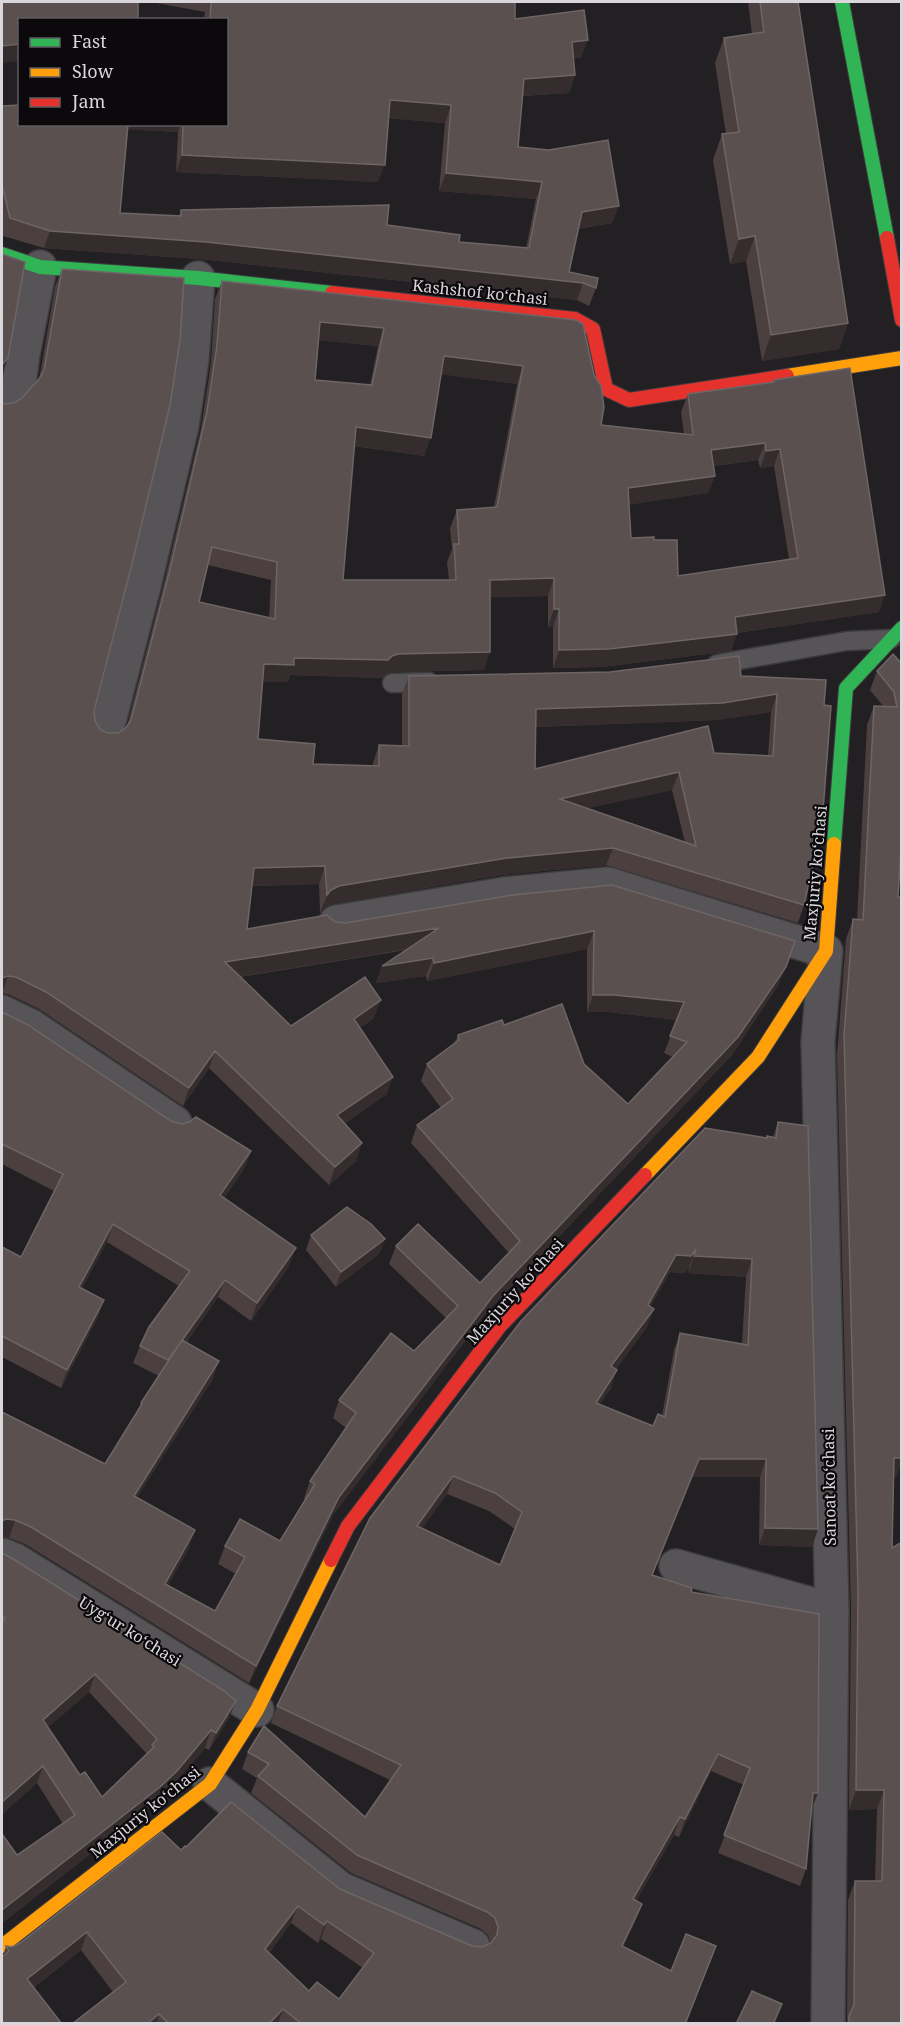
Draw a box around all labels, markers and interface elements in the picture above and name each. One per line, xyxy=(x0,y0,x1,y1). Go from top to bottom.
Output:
legend xyxy=(18,18,228,126)
text: Fast xyxy=(72,29,107,53)
text: Slow xyxy=(72,59,114,83)
text: Jam xyxy=(71,89,106,113)
street label: Kashshof koʻchasi xyxy=(411,274,549,310)
street label: Maxjuriy koʻchasi xyxy=(798,804,832,942)
street label: Maxjuriy koʻchasi xyxy=(461,1233,569,1349)
street label: Sanoat koʻchasi xyxy=(817,1428,841,1546)
street label: Uygʻur koʻchasi xyxy=(75,1591,185,1671)
street label: Maxjuriy koʻchasi xyxy=(85,1761,205,1863)

